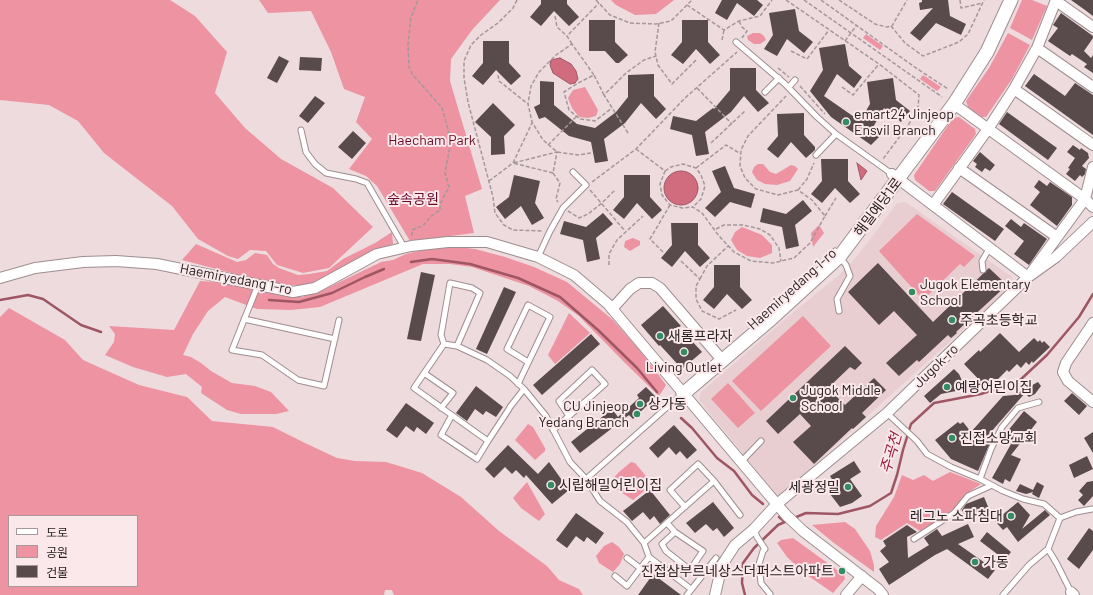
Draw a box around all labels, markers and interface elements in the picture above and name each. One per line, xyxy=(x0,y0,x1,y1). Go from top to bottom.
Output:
place label: emart24 Jinjeop Ensvil Branch xyxy=(854,106,954,138)
marker: emart24 Jinjeop Ensvil Branch xyxy=(841,117,851,127)
park label: Haecham Park xyxy=(388,132,476,148)
street label: 해밀예당1로 xyxy=(850,174,906,240)
park label: 숲속공원 xyxy=(387,191,439,207)
street label: Haemiryedang 1-ro xyxy=(744,245,840,333)
street label: Haemiryedang 1-ro xyxy=(179,260,293,298)
place label: Jugok Elementary School xyxy=(920,276,1030,308)
marker: Jugok Elementary School xyxy=(907,287,917,297)
place label: 주곡초등학교 xyxy=(960,312,1037,328)
marker: 주곡초등학교 xyxy=(947,315,957,325)
place label: 새롬프라자 xyxy=(668,328,732,344)
marker: 새롬프라자 xyxy=(655,331,665,341)
street label: Jugok-ro xyxy=(910,341,962,391)
marker: Living Outlet xyxy=(679,347,689,357)
place label: Living Outlet xyxy=(646,359,722,375)
place label: 예랑어린이집 xyxy=(955,379,1032,395)
place label: Jugok Middle School xyxy=(801,382,881,414)
marker: 예랑어린이집 xyxy=(942,382,952,392)
marker: Jugok Middle School xyxy=(788,393,798,403)
place label: 상가동 xyxy=(648,396,687,412)
place label: CU Jinjeop Yedang Branch xyxy=(539,398,629,430)
marker: 상가동 xyxy=(635,399,645,409)
marker: CU Jinjeop Yedang Branch xyxy=(632,409,642,419)
place label: 진접소망교회 xyxy=(960,430,1037,446)
water label: 주곡천 xyxy=(877,431,905,475)
marker: 진접소망교회 xyxy=(947,433,957,443)
place label: 시립해밀어린이집 xyxy=(559,477,662,493)
place label: 세광정밀 xyxy=(788,479,840,495)
marker: 시립해밀어린이집 xyxy=(546,480,556,490)
marker: 세광정밀 xyxy=(843,482,853,492)
place label: 레그노 소파침대 xyxy=(910,508,1003,524)
marker: 레그노 소파침대 xyxy=(1006,511,1016,521)
legend xyxy=(8,515,138,587)
text: 도로 xyxy=(46,525,68,539)
text: 공원 xyxy=(46,545,68,559)
place label: 가동 xyxy=(983,554,1009,570)
marker: 가동 xyxy=(970,557,980,567)
place label: 진접삼부르네상스더퍼스트아파트 xyxy=(641,563,834,579)
text: 건물 xyxy=(46,565,68,579)
marker: 진접삼부르네상스더퍼스트아파트 xyxy=(837,566,847,576)

